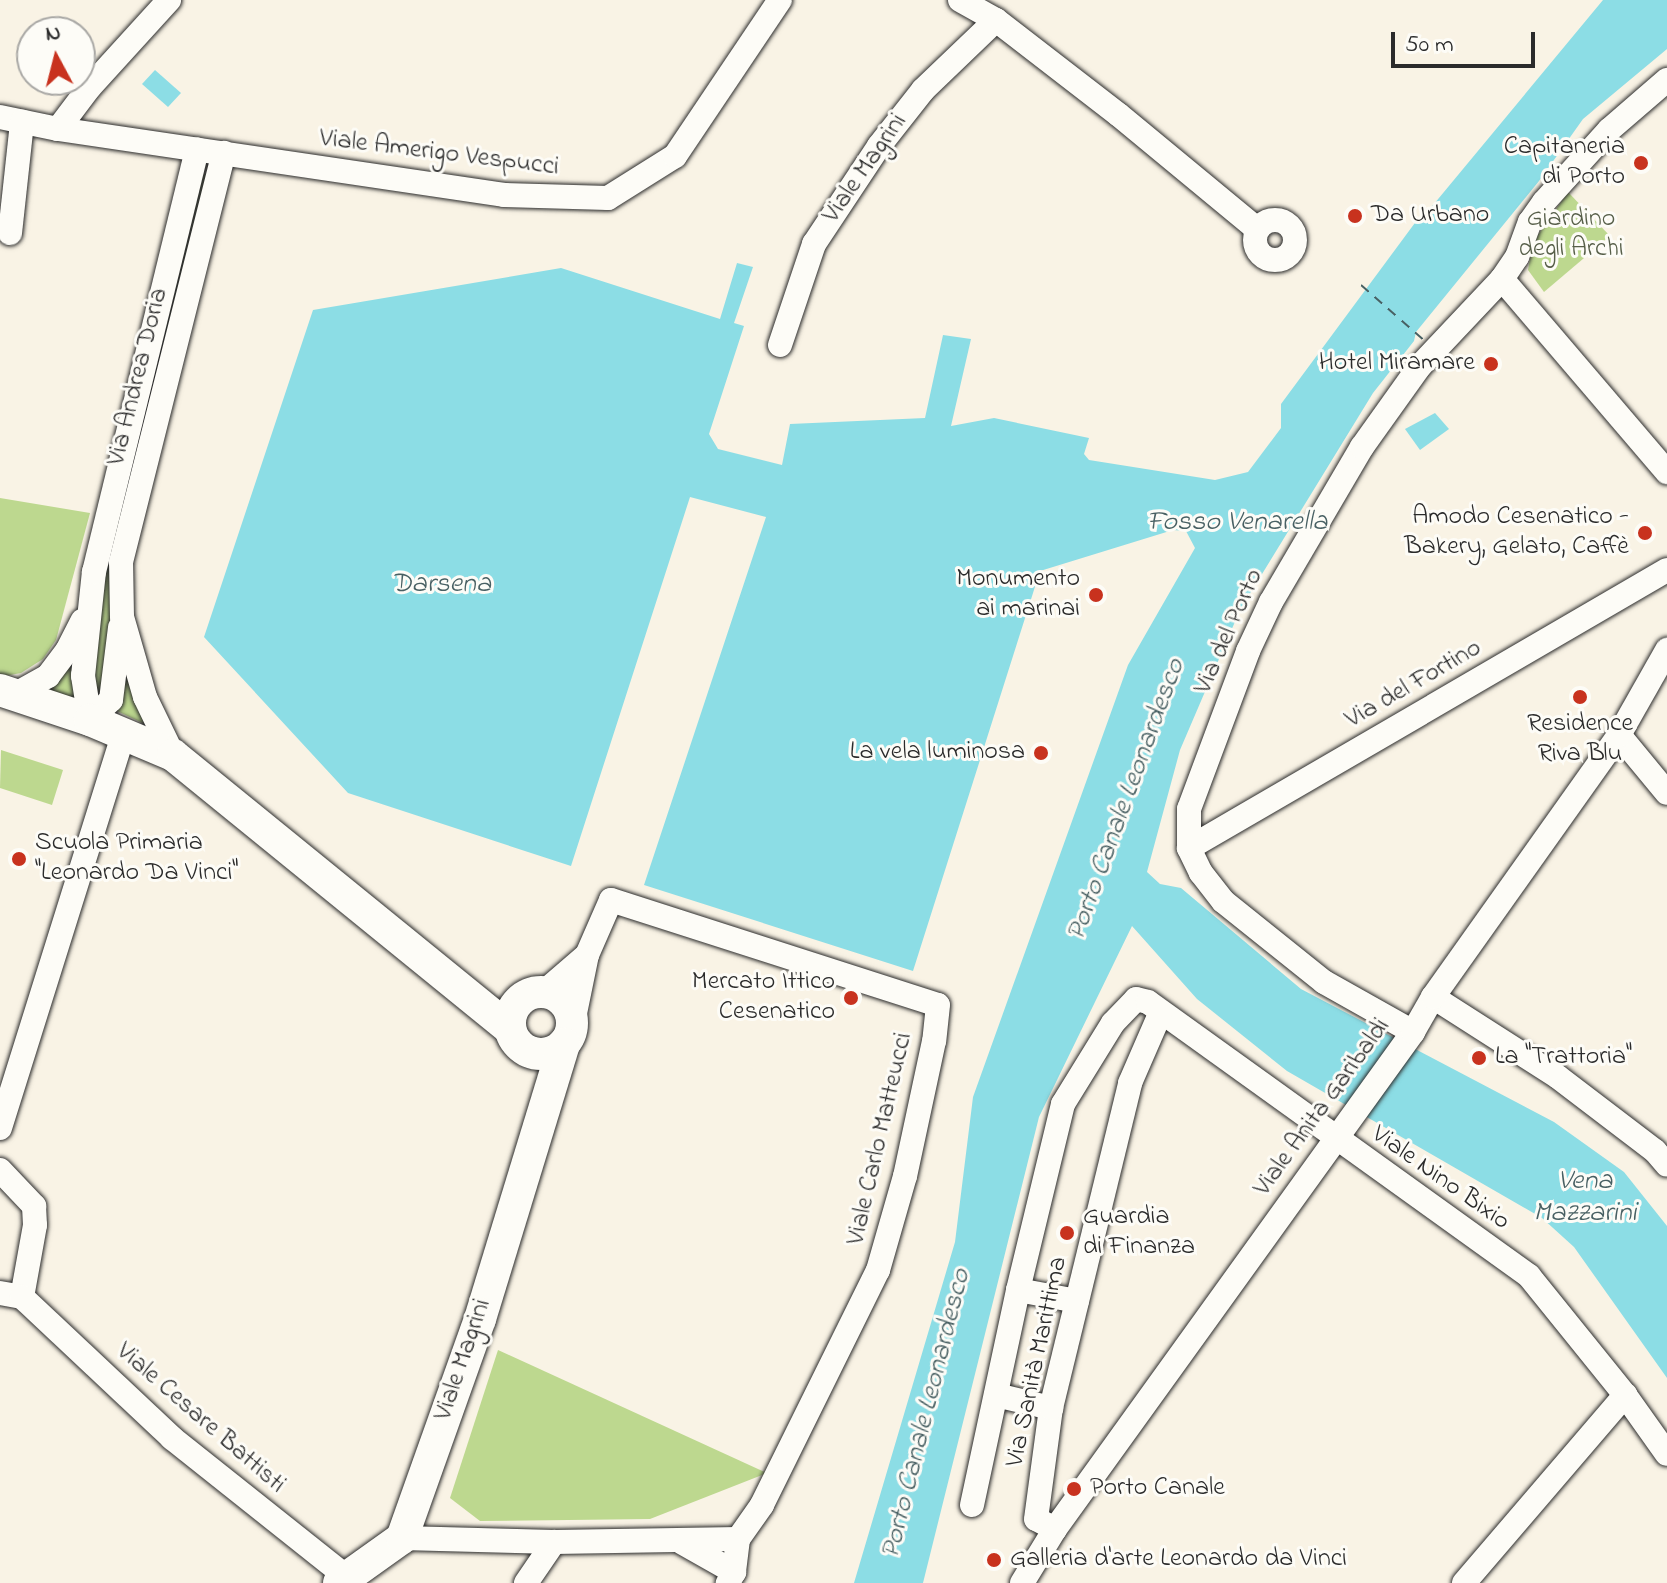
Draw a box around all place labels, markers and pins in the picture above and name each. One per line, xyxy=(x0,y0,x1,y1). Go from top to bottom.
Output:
place label: Capitaneria di Porto xyxy=(1504,132,1625,194)
marker: Capitaneria di Porto xyxy=(1632,154,1650,172)
place label: Da Urbano xyxy=(1371,200,1489,232)
marker: Da Urbano xyxy=(1346,207,1364,225)
place label: Hotel Miramare xyxy=(1319,348,1475,380)
marker: Hotel Miramare xyxy=(1482,355,1500,373)
place label: Amodo Cesenatico - Bakery, Gelato, Caffè xyxy=(1404,502,1629,564)
marker: Amodo Cesenatico - Bakery, Gelato, Caffè xyxy=(1636,524,1654,542)
place label: Monumento ai marinai xyxy=(956,564,1080,626)
marker: Monumento ai marinai xyxy=(1087,586,1105,604)
marker: Residence Riva Blu xyxy=(1571,688,1589,706)
place label: Residence Riva Blu xyxy=(1527,709,1633,770)
place label: La vela luminosa xyxy=(850,737,1025,769)
marker: La vela luminosa xyxy=(1032,744,1050,762)
place label: Scuola Primaria "Leonardo Da Vinci" xyxy=(35,828,238,890)
marker: Scuola Primaria "Leonardo Da Vinci" xyxy=(10,850,28,868)
place label: Mercato Ittico Cesenatico xyxy=(692,967,835,1028)
marker: Mercato Ittico Cesenatico xyxy=(842,989,860,1007)
place label: La "Trattoria" xyxy=(1495,1042,1632,1074)
marker: La "Trattoria" xyxy=(1470,1049,1488,1067)
place label: Guardia di Finanza xyxy=(1083,1202,1195,1264)
marker: Guardia di Finanza xyxy=(1058,1224,1076,1242)
place label: Porto Canale xyxy=(1090,1473,1225,1505)
marker: Porto Canale xyxy=(1065,1480,1083,1498)
place label: Galleria d'arte Leonardo da Vinci xyxy=(1010,1544,1347,1576)
marker: Galleria d'arte Leonardo da Vinci xyxy=(985,1551,1003,1569)

